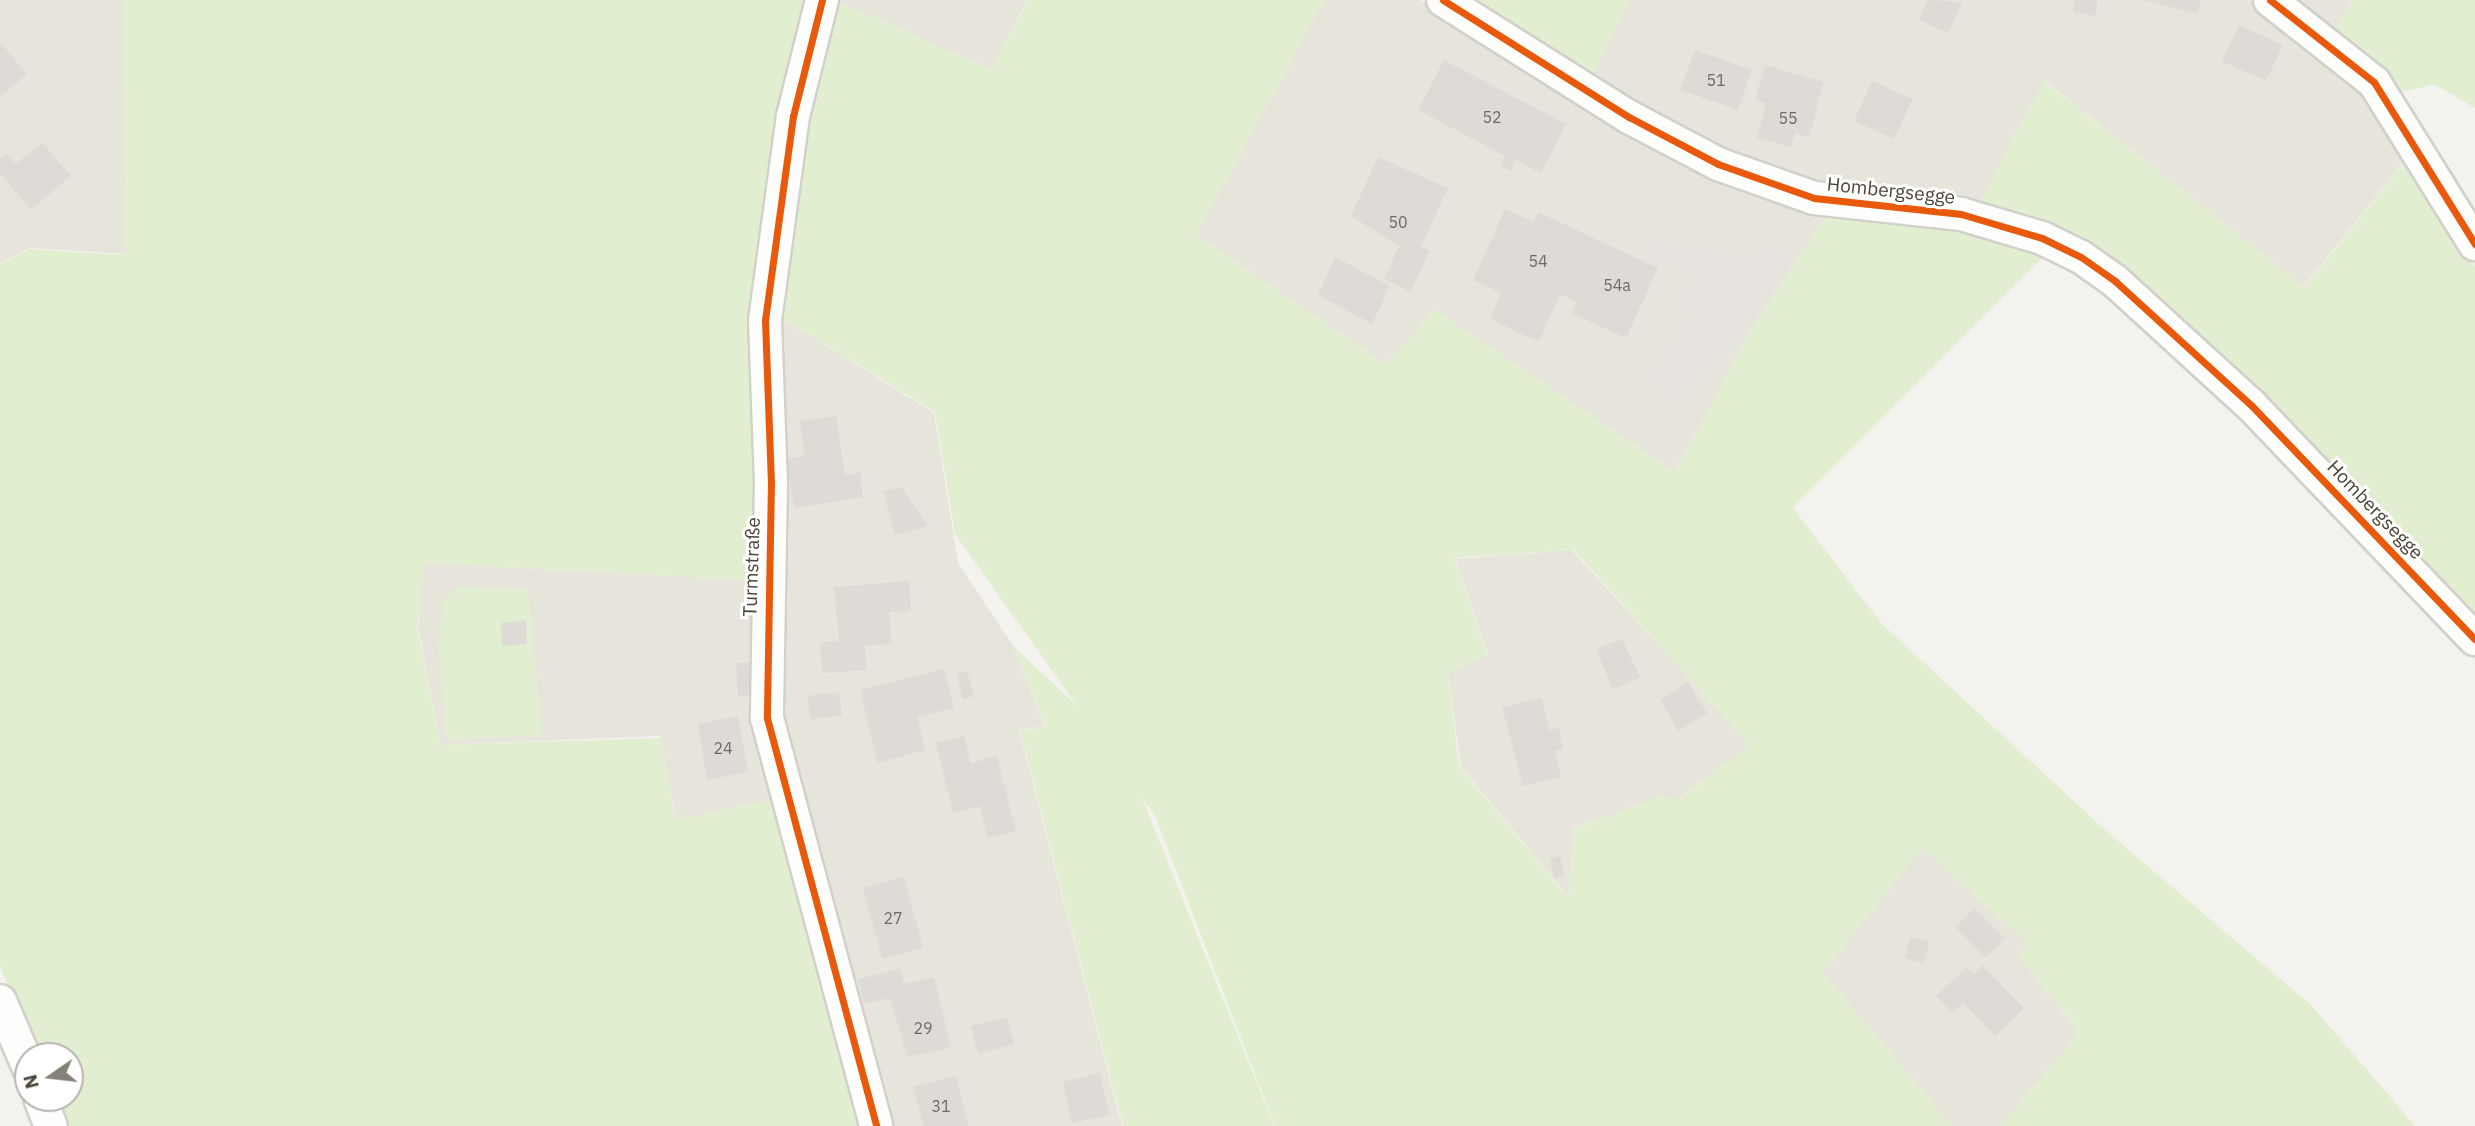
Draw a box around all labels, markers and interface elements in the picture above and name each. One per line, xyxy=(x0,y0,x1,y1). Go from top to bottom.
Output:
house number: 51 xyxy=(1706,70,1726,90)
house number: 52 xyxy=(1482,107,1502,127)
house number: 55 xyxy=(1778,108,1798,128)
street label: Hombergsegge xyxy=(1826,173,1956,209)
house number: 50 xyxy=(1388,212,1408,232)
house number: 54 xyxy=(1528,251,1548,271)
house number: 54a xyxy=(1603,275,1631,295)
street label: Hombergsegge xyxy=(2322,456,2428,564)
street label: Turmstraße xyxy=(739,517,765,617)
house number: 24 xyxy=(713,738,733,758)
house number: 27 xyxy=(883,908,903,928)
house number: 29 xyxy=(913,1018,933,1038)
north arrow xyxy=(14,1042,84,1112)
text: N xyxy=(17,1072,44,1091)
house number: 31 xyxy=(931,1096,951,1116)

